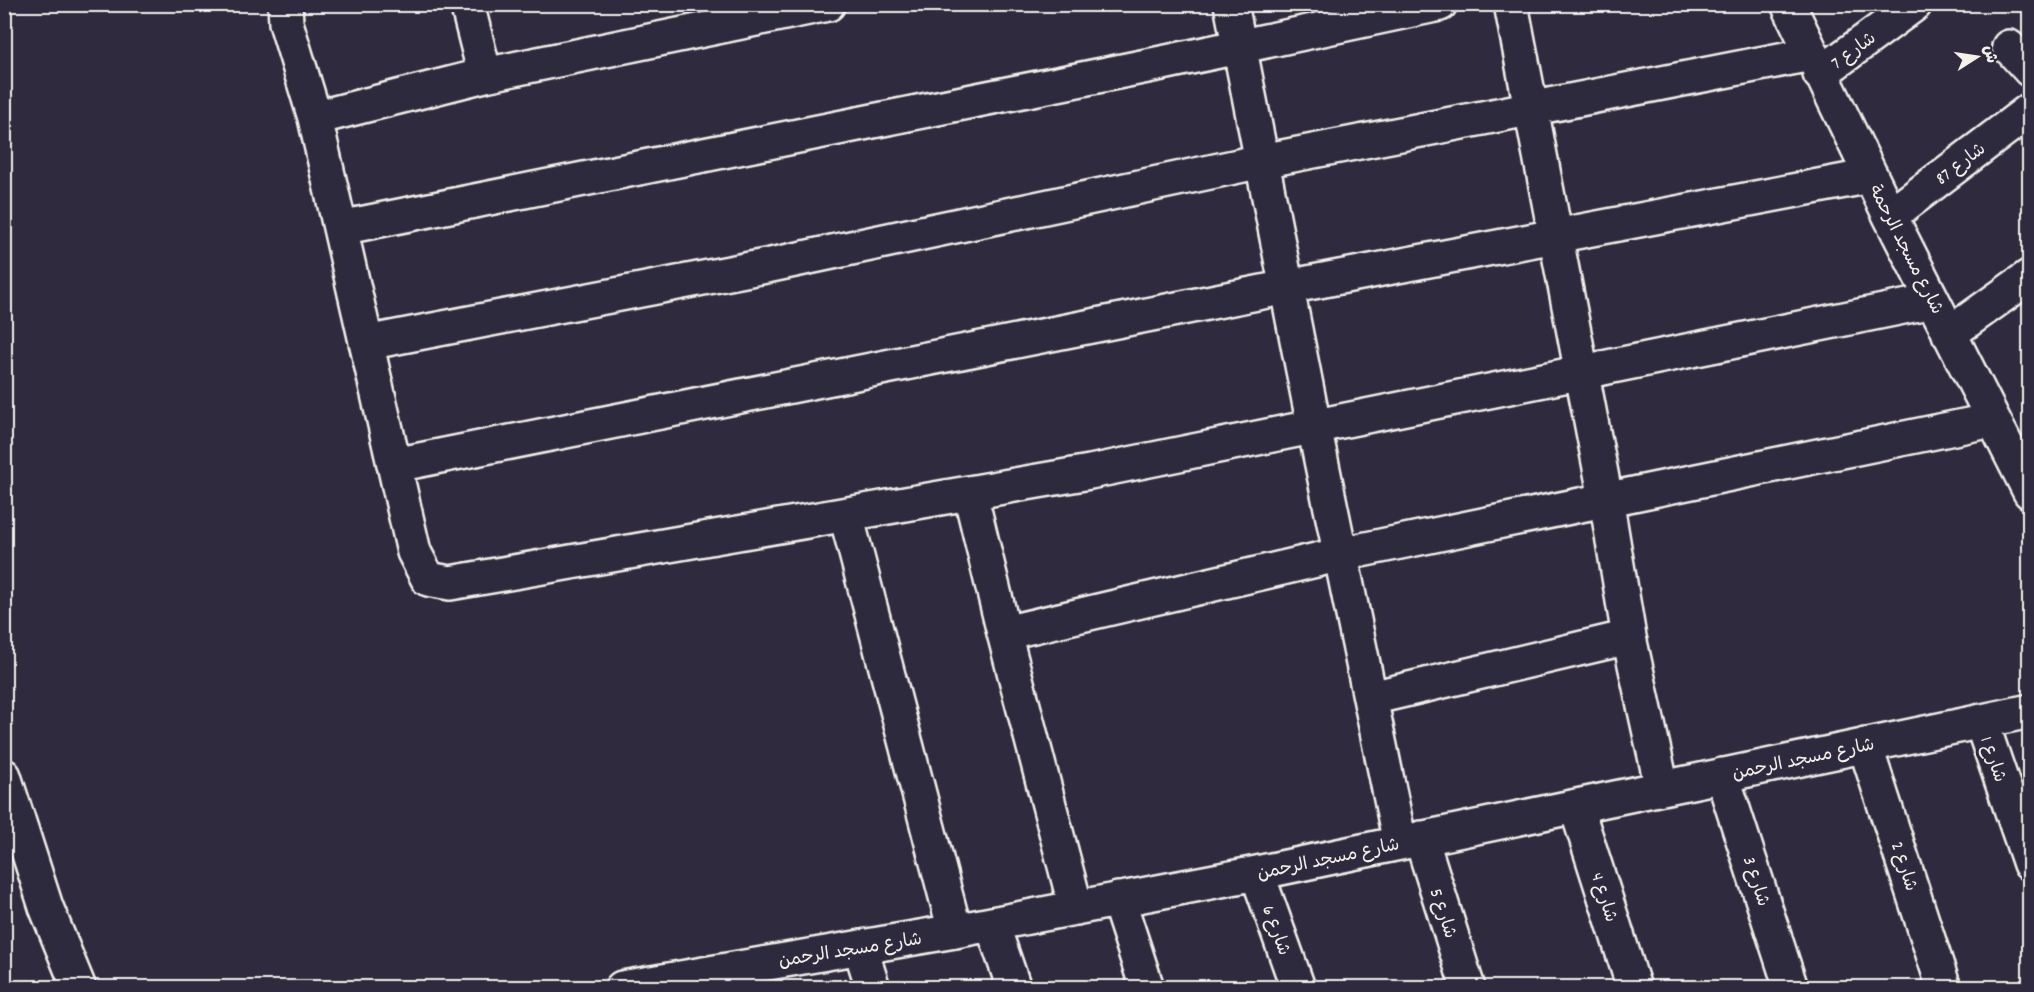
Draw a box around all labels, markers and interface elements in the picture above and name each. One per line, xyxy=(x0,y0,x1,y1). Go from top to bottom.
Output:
street label: شارع 7 xyxy=(1827,27,1882,77)
north arrow xyxy=(1947,27,2007,87)
text: ش xyxy=(1976,43,2002,65)
street label: شارع 87 xyxy=(1931,138,1992,192)
street label: شارع مسجد الرحمة xyxy=(1861,181,1948,319)
street label: شارع مسجد الرحمن xyxy=(1730,733,1877,788)
street label: شارع 1 xyxy=(1972,734,2011,786)
street label: شارع مسجد الرحمن xyxy=(1255,833,1402,888)
street label: شارع 2 xyxy=(1883,839,1922,895)
street label: شارع 3 xyxy=(1735,854,1774,910)
street label: شارع 4 xyxy=(1583,870,1622,926)
street label: شارع 5 xyxy=(1422,885,1461,942)
street label: شارع 6 xyxy=(1254,902,1295,960)
street label: شارع مسجد الرحمن xyxy=(777,928,924,975)

